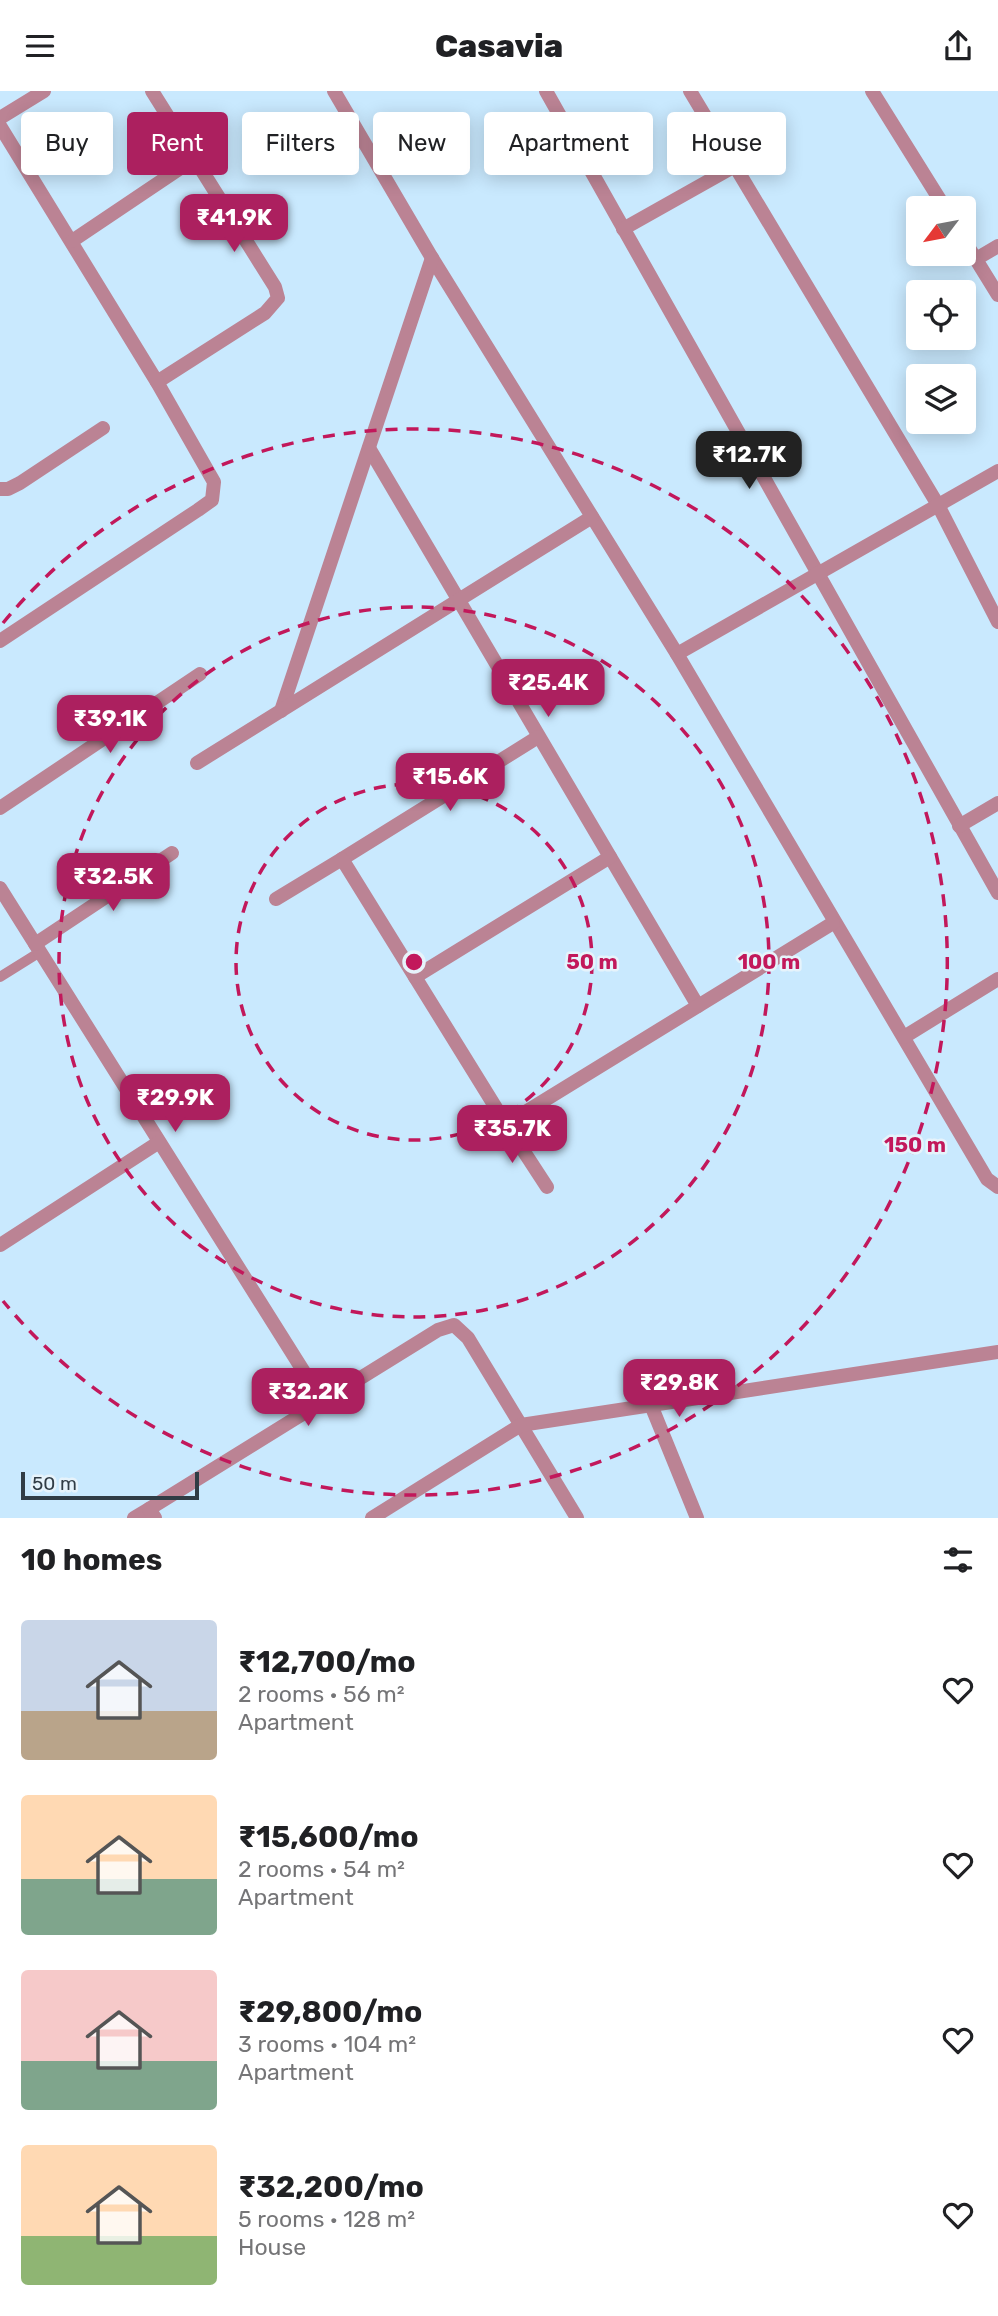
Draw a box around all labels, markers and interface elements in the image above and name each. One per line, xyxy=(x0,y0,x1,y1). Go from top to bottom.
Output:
icon: menu xyxy=(21,27,59,65)
text: Casavia xyxy=(435,27,563,65)
icon: share xyxy=(939,27,977,65)
chip: Buy xyxy=(21,112,113,175)
chip: Rent xyxy=(127,112,228,175)
chip: Filters xyxy=(242,112,359,175)
chip: New xyxy=(373,112,470,175)
chip: Apartment xyxy=(484,112,653,175)
chip: House xyxy=(667,112,786,175)
pin: ₹41.9K xyxy=(177,195,291,254)
north arrow xyxy=(906,196,976,266)
map controls xyxy=(906,196,976,434)
text: ₹41.9K xyxy=(196,203,272,231)
button: locate xyxy=(906,280,976,350)
button: layers xyxy=(906,364,976,434)
pin: ₹12.7K xyxy=(692,431,806,491)
text: ₹12.7K xyxy=(712,440,786,468)
pin: ₹25.4K xyxy=(491,659,605,719)
text: ₹25.4K xyxy=(508,668,588,696)
pin: ₹39.1K xyxy=(53,695,167,755)
text: ₹39.1K xyxy=(73,704,147,732)
pin: ₹15.6K xyxy=(393,753,507,813)
text: ₹15.6K xyxy=(412,762,488,790)
pin: ₹32.5K xyxy=(56,853,170,913)
text: ₹32.5K xyxy=(73,862,153,890)
text: 50 m xyxy=(566,949,618,974)
text: 100 m xyxy=(738,949,800,974)
centre of rings xyxy=(402,950,426,974)
pin: ₹29.9K xyxy=(118,1075,232,1134)
text: ₹29.9K xyxy=(136,1083,214,1111)
pin: ₹35.7K xyxy=(455,1105,569,1165)
text: ₹35.7K xyxy=(473,1114,551,1142)
text: 150 m xyxy=(884,1132,946,1157)
pin: ₹29.8K xyxy=(622,1359,736,1419)
text: ₹29.8K xyxy=(639,1368,719,1396)
pin: ₹32.2K xyxy=(251,1369,365,1428)
text: ₹32.2K xyxy=(268,1377,348,1405)
scale bar xyxy=(21,1469,200,1501)
text: 50 m xyxy=(32,1472,77,1495)
icon: filters xyxy=(939,1541,977,1579)
text: 10 homes xyxy=(21,1542,162,1578)
text: ₹12,700/mo xyxy=(238,1644,416,1680)
icon: home xyxy=(77,1648,161,1732)
icon: heart xyxy=(939,1671,977,1709)
text: 2 rooms · 56 m² xyxy=(238,1680,405,1708)
text: Apartment xyxy=(238,1708,354,1736)
text: ₹15,600/mo xyxy=(238,1819,418,1855)
icon: home xyxy=(77,1823,161,1907)
icon: heart xyxy=(939,1846,977,1884)
text: 2 rooms · 54 m² xyxy=(238,1855,405,1883)
text: Apartment xyxy=(238,1883,354,1911)
text: ₹29,800/mo xyxy=(238,1994,422,2030)
icon: home xyxy=(77,1998,161,2082)
icon: heart xyxy=(939,2021,977,2059)
text: 3 rooms · 104 m² xyxy=(238,2030,416,2058)
text: Apartment xyxy=(238,2058,354,2086)
text: ₹32,200/mo xyxy=(238,2169,424,2205)
icon: home xyxy=(77,2173,161,2257)
icon: heart xyxy=(939,2196,977,2234)
text: 5 rooms · 128 m² xyxy=(238,2205,415,2233)
text: House xyxy=(238,2233,306,2261)

